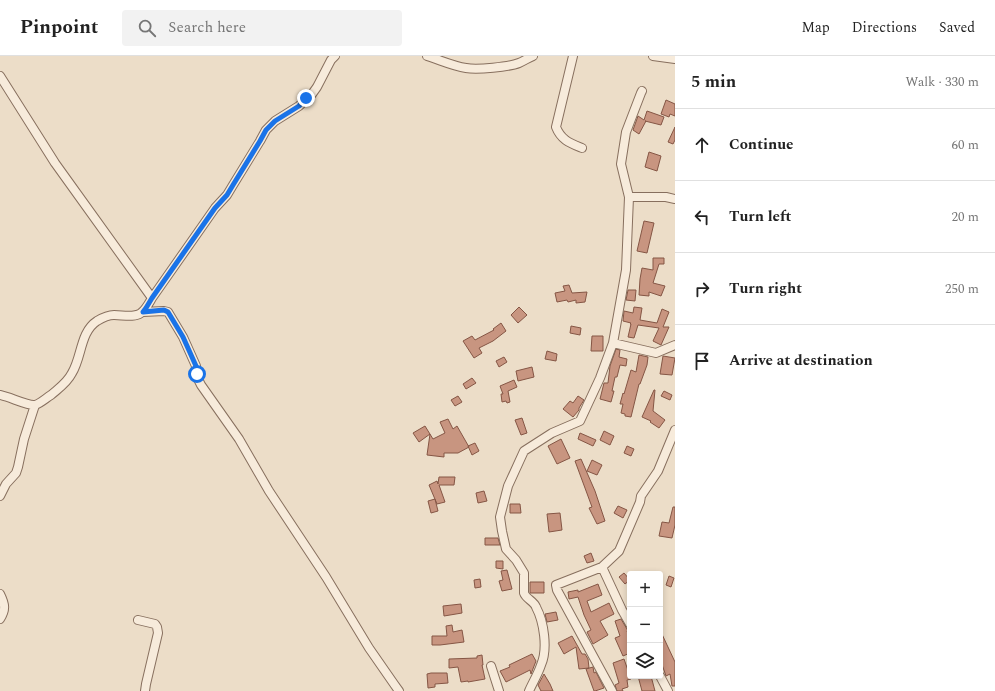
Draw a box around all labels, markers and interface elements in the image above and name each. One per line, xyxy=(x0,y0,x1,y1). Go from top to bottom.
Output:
search box xyxy=(122,10,402,46)
text: Pinpoint xyxy=(20,13,98,42)
text: Search here xyxy=(168,16,246,39)
icon: search xyxy=(136,17,158,39)
text: Map xyxy=(802,17,830,38)
text: Directions xyxy=(852,17,917,38)
text: Saved xyxy=(939,17,975,38)
text: 5 min xyxy=(691,69,736,95)
text: Walk · 330 m xyxy=(905,72,979,92)
route end xyxy=(297,89,315,107)
text: Continue xyxy=(729,133,794,156)
icon: ahead xyxy=(691,134,713,156)
text: 60 m xyxy=(952,135,979,155)
text: Turn left xyxy=(729,205,791,228)
icon: left xyxy=(691,206,713,228)
text: 20 m xyxy=(952,207,979,227)
text: Turn right xyxy=(729,277,802,300)
icon: right xyxy=(691,278,713,300)
text: 250 m xyxy=(945,279,979,299)
text: Arrive at destination xyxy=(729,349,873,372)
icon: arrive xyxy=(691,350,713,372)
route start xyxy=(188,365,206,383)
map controls xyxy=(627,571,663,679)
button: + xyxy=(627,571,663,607)
button: − xyxy=(627,607,663,643)
button: layers xyxy=(627,643,663,679)

